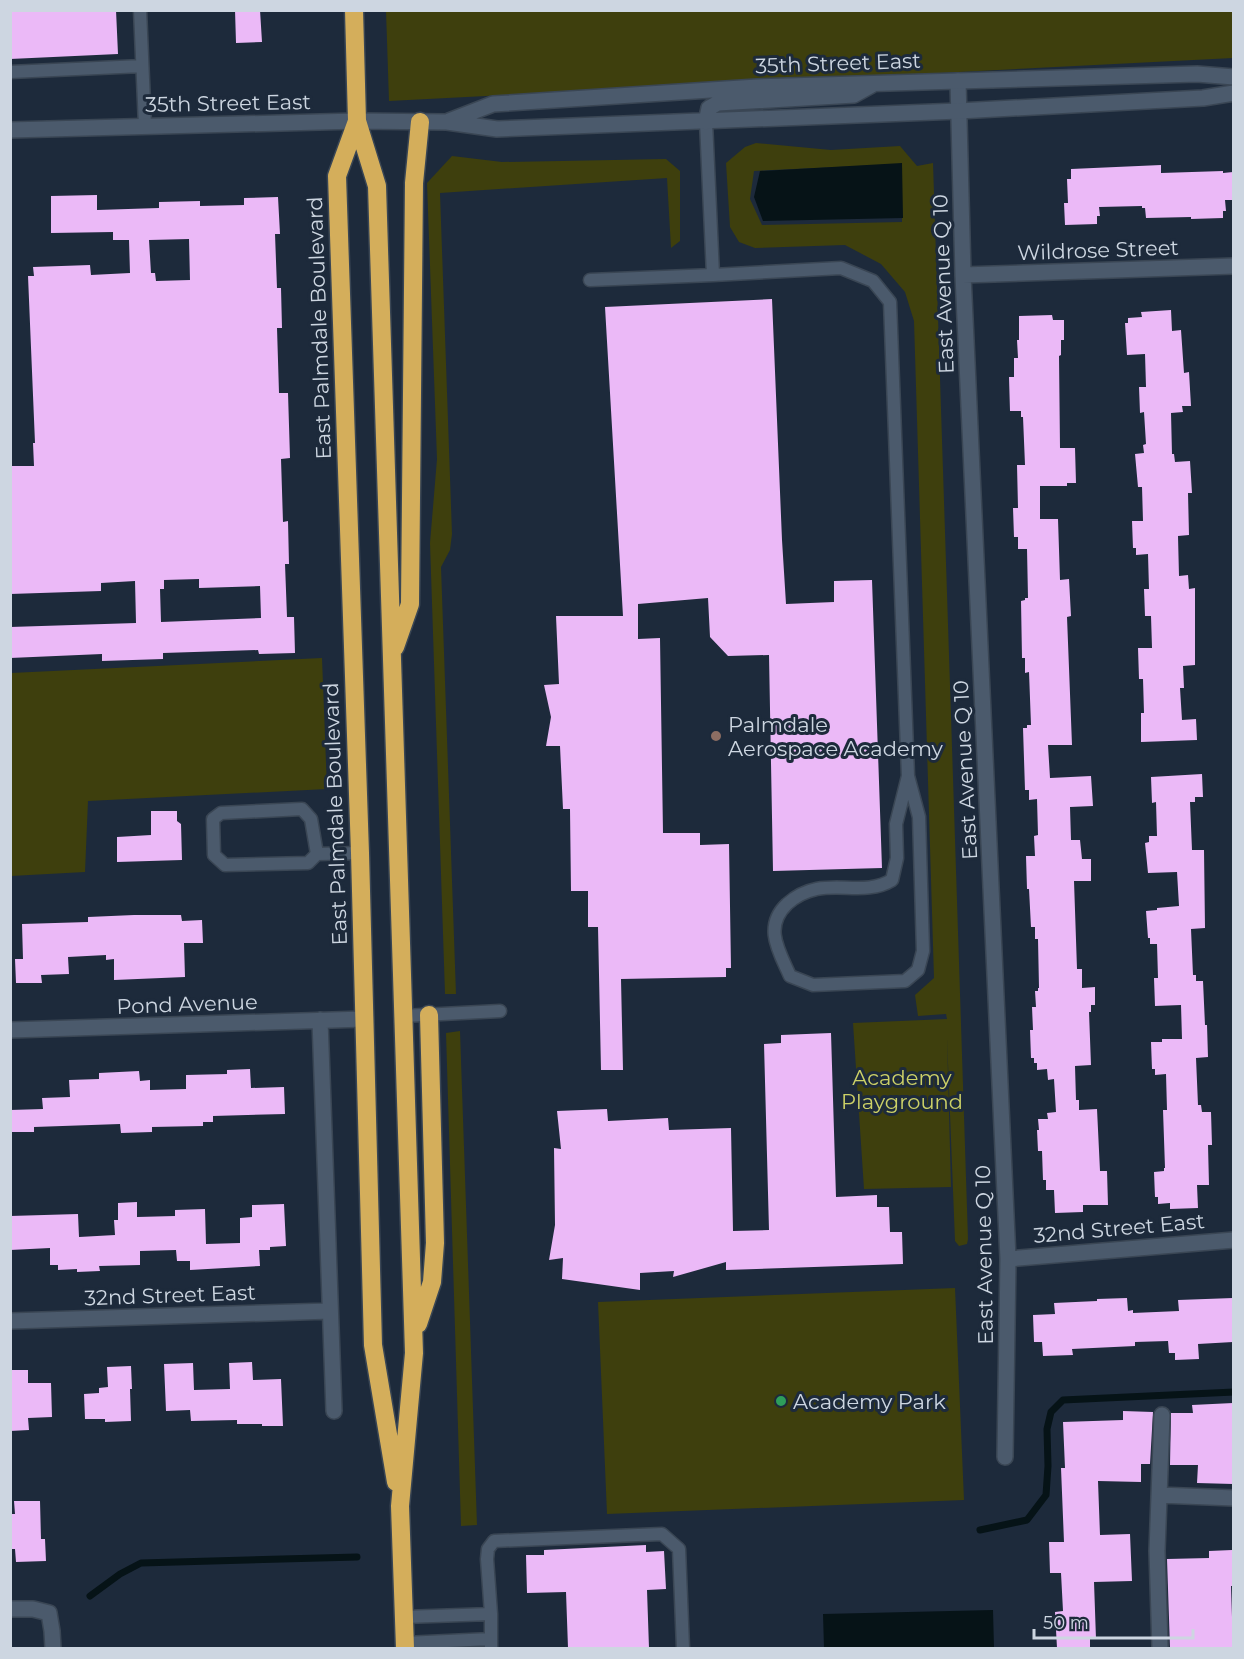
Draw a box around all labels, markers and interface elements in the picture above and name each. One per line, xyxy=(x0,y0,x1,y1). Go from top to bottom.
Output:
street label: 35th Street East xyxy=(755,48,921,78)
street label: 35th Street East xyxy=(145,89,311,117)
street label: East Avenue Q 10 xyxy=(927,194,959,374)
street label: East Palmdale Boulevard xyxy=(302,196,336,460)
street label: Wildrose Street xyxy=(1017,235,1179,265)
street label: East Avenue Q 10 xyxy=(948,680,982,860)
street label: East Palmdale Boulevard xyxy=(318,682,352,946)
place label: Palmdale Aerospace Academy xyxy=(728,712,944,761)
marker: Palmdale Aerospace Academy xyxy=(709,729,723,743)
street label: Pond Avenue xyxy=(116,989,258,1019)
park label: Academy Playground xyxy=(841,1065,963,1114)
street label: East Avenue Q 10 xyxy=(970,1165,998,1345)
street label: 32nd Street East xyxy=(1032,1208,1206,1248)
street label: 32nd Street East xyxy=(84,1280,256,1310)
place label: Academy Park xyxy=(793,1389,946,1414)
marker: Academy Park xyxy=(774,1394,788,1408)
scale bar xyxy=(1034,1602,1193,1640)
text: 50 m xyxy=(1043,1612,1089,1634)

